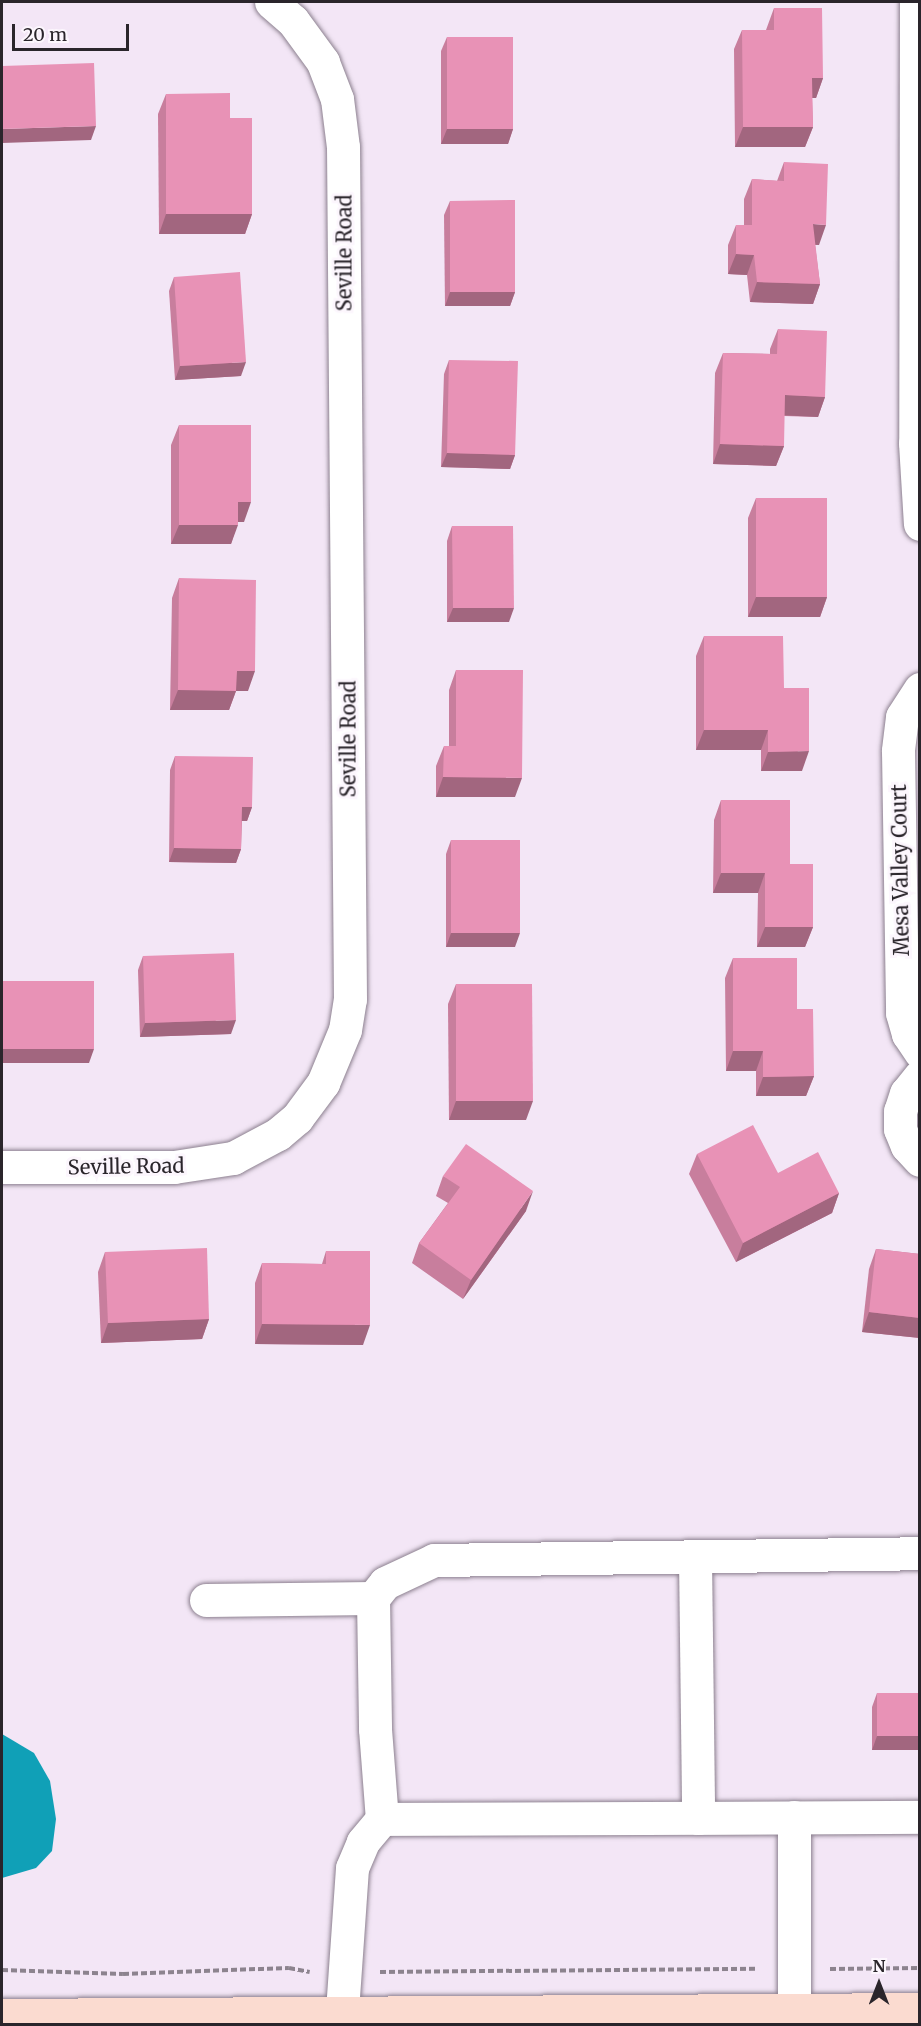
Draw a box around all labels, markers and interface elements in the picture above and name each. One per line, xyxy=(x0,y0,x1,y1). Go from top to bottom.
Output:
scale bar xyxy=(15,12,132,50)
text: 20 m xyxy=(23,23,67,46)
street label: Seville Road xyxy=(332,195,356,311)
street label: Seville Road xyxy=(336,681,360,797)
street label: Mesa Valley Court xyxy=(887,784,913,956)
street label: Seville Road xyxy=(67,1153,185,1179)
north arrow xyxy=(849,1954,909,2014)
text: N xyxy=(873,1956,885,1976)

